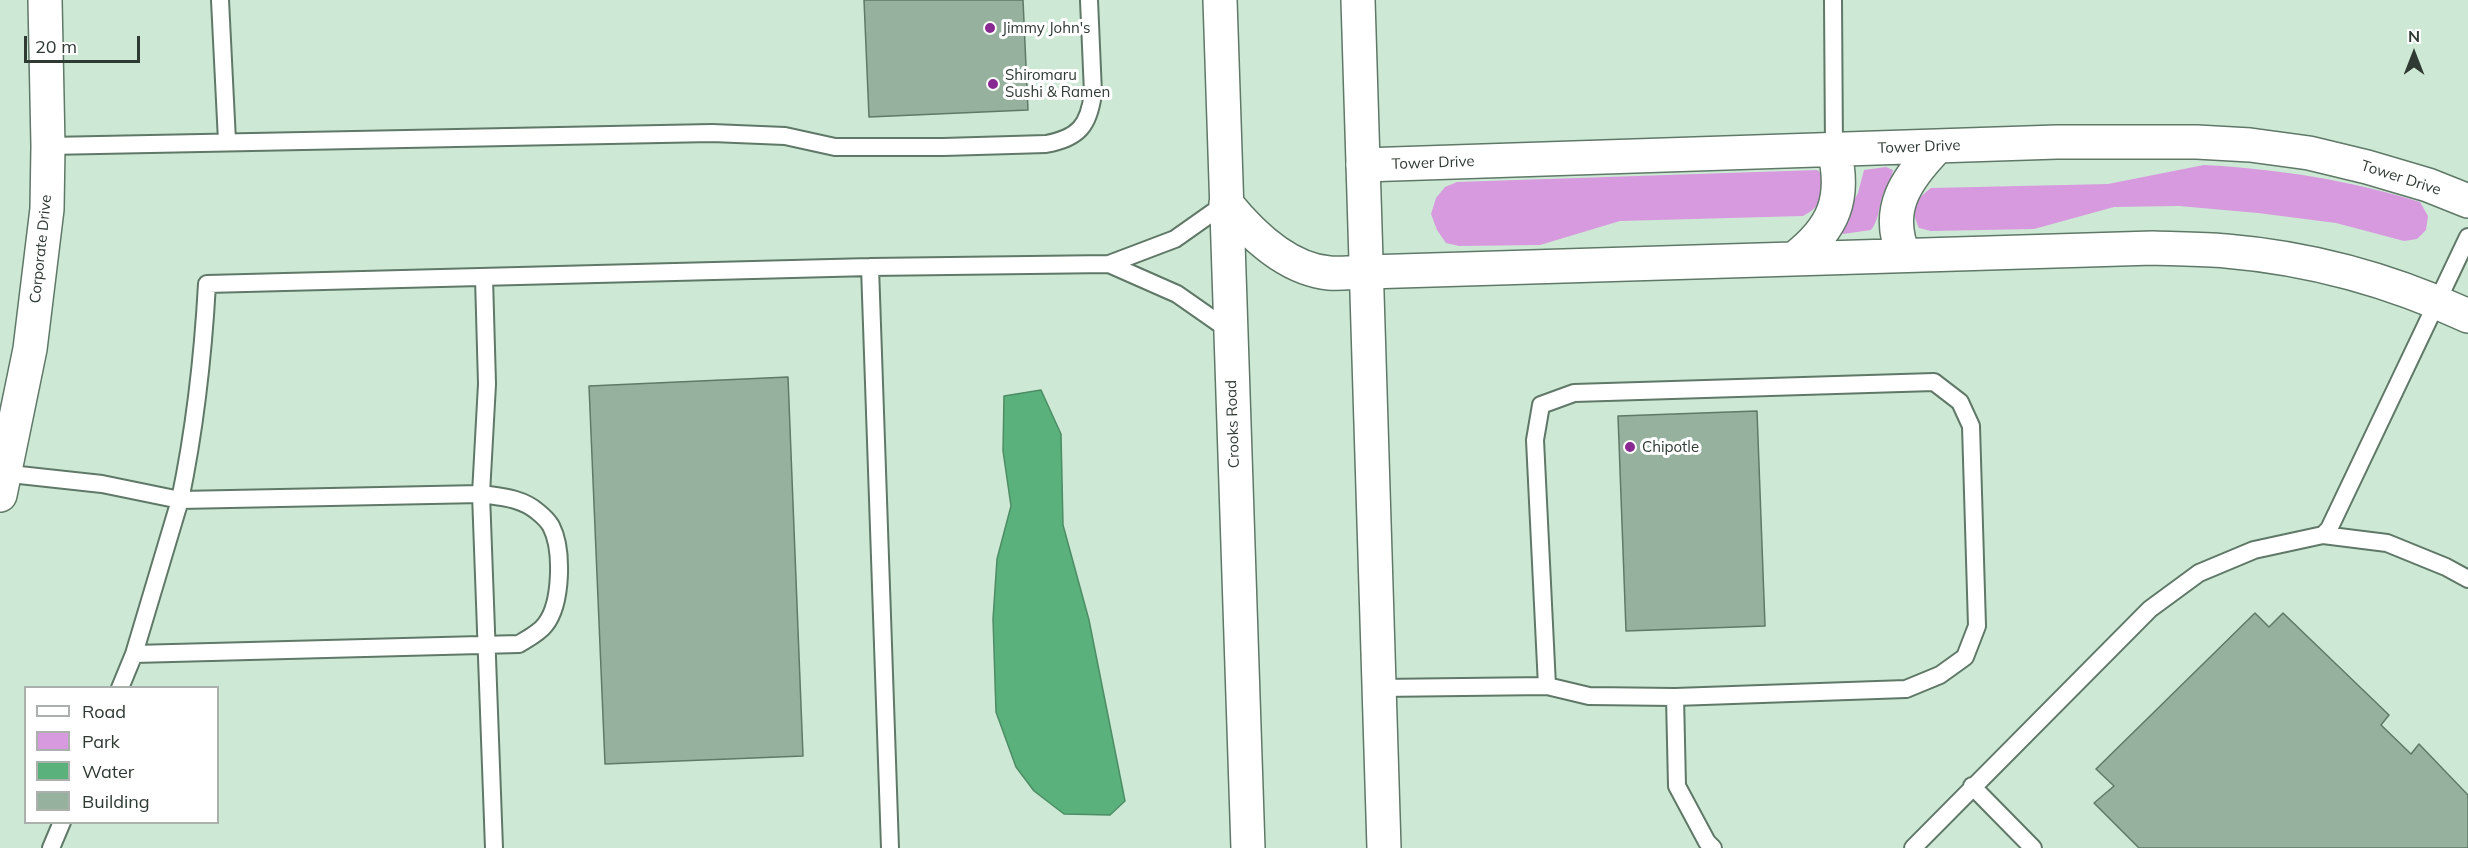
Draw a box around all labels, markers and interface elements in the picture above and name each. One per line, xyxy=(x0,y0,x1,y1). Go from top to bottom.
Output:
place label: Jimmy John's xyxy=(1002,19,1090,37)
marker: Jimmy John's xyxy=(983,21,997,35)
scale bar xyxy=(27,24,142,62)
north arrow xyxy=(2384,24,2444,84)
text: N xyxy=(2408,26,2420,46)
text: 20 m xyxy=(35,35,77,58)
place label: Shiromaru Sushi & Ramen xyxy=(1005,66,1110,101)
marker: Shiromaru Sushi & Ramen xyxy=(986,77,1000,91)
street label: Tower Drive xyxy=(1877,137,1961,157)
street label: Tower Drive xyxy=(1391,153,1475,173)
street label: Tower Drive xyxy=(2359,157,2443,199)
street label: Corporate Drive xyxy=(26,194,56,304)
street label: Crooks Road xyxy=(1222,379,1244,469)
place label: Chipotle xyxy=(1642,438,1699,456)
marker: Chipotle xyxy=(1623,440,1637,454)
legend xyxy=(24,686,219,824)
text: Road xyxy=(82,700,126,723)
text: Park xyxy=(82,730,120,753)
text: Water xyxy=(82,760,134,783)
text: Building xyxy=(82,790,150,813)

